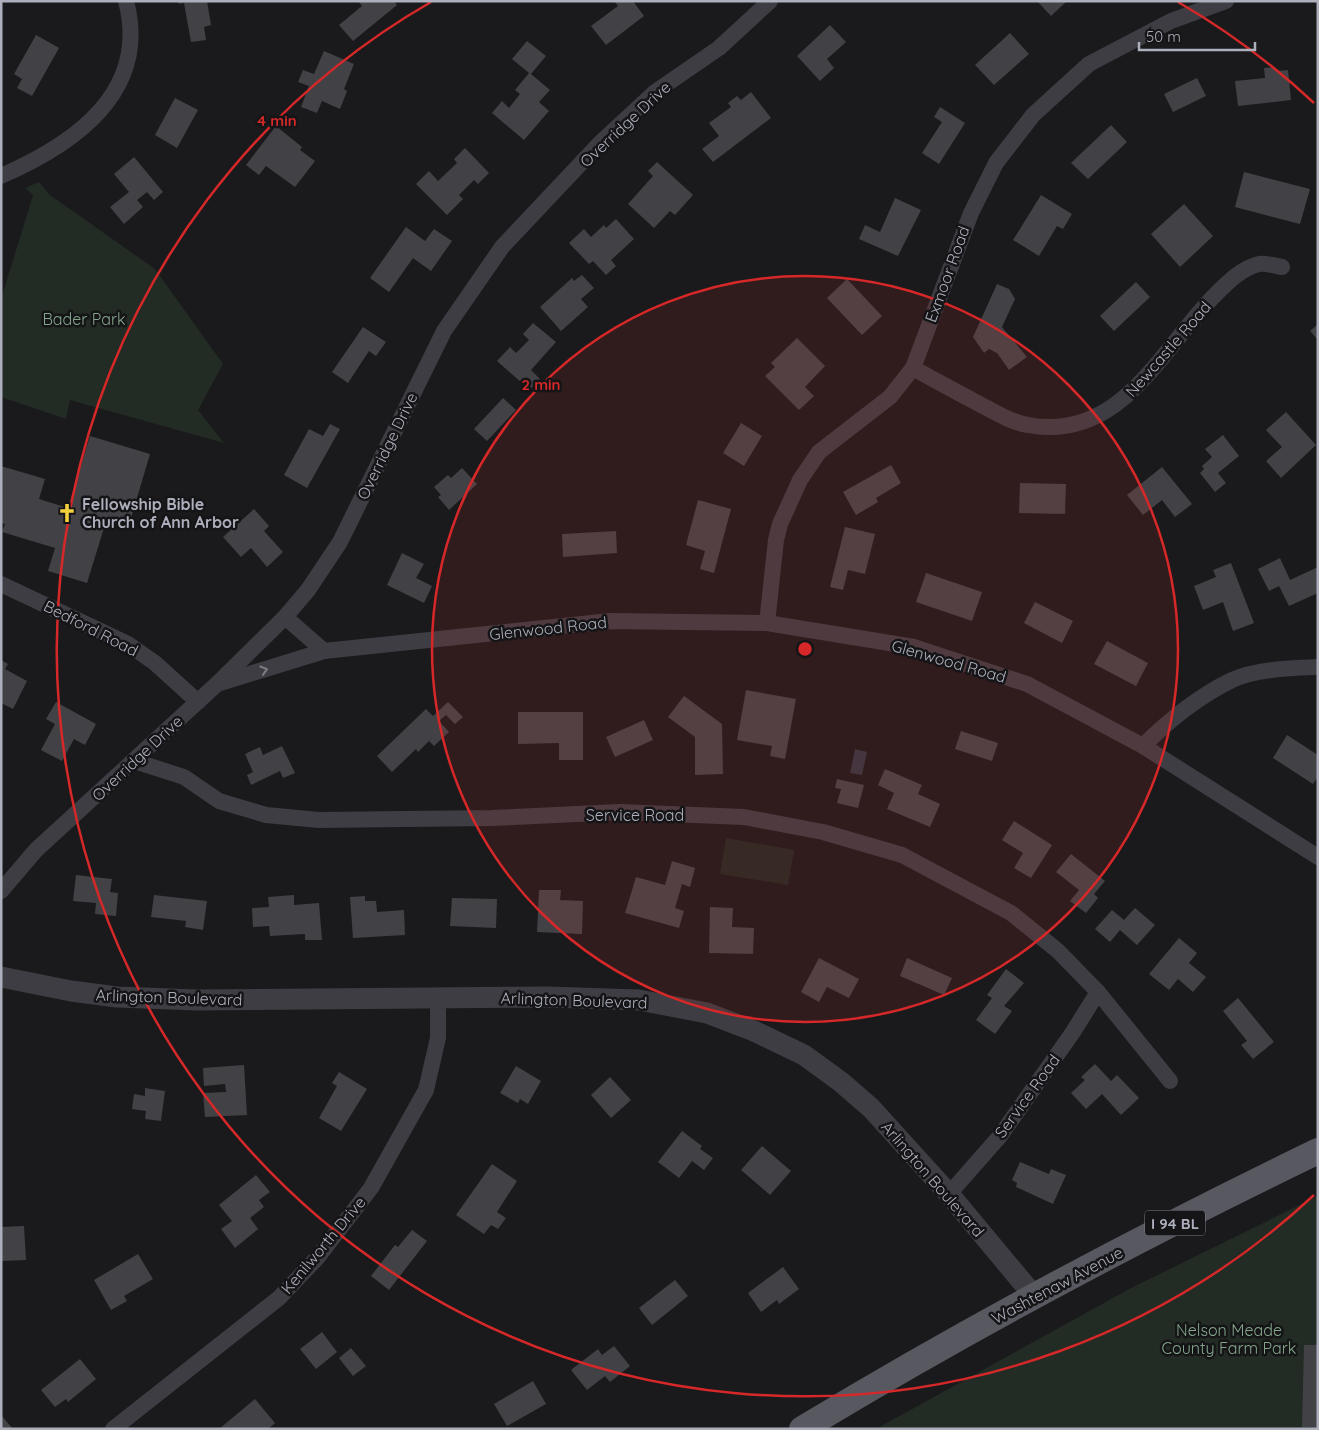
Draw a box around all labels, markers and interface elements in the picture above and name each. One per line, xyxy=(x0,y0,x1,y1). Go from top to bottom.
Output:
scale bar xyxy=(1139,20,1255,52)
text: 50 m xyxy=(1146,27,1181,46)
street label: Overridge Drive xyxy=(575,77,675,171)
text: 4 min xyxy=(257,111,297,130)
street label: Exmoor Road xyxy=(920,223,974,325)
street label: Newcastle Road xyxy=(1121,297,1215,401)
park label: Bader Park xyxy=(42,309,126,329)
text: 2 min xyxy=(521,375,561,394)
street label: Overridge Drive xyxy=(352,389,422,503)
place label: Fellowship Bible Church of Ann Arbor xyxy=(82,494,239,532)
church icon: Fellowship Bible Church of Ann Arbor xyxy=(56,502,78,524)
street label: Bedford Road xyxy=(40,596,142,660)
street label: Glenwood Road xyxy=(488,612,608,644)
street label: Glenwood Road xyxy=(889,635,1009,687)
centre of rings xyxy=(796,640,814,658)
one-way arrow xyxy=(259,665,267,675)
street label: Overridge Drive xyxy=(87,711,187,805)
street label: Service Road xyxy=(586,805,684,825)
street label: Arlington Boulevard xyxy=(95,984,243,1010)
street label: Arlington Boulevard xyxy=(500,987,648,1013)
street label: Service Road xyxy=(990,1050,1064,1142)
street label: Arlington Boulevard xyxy=(877,1117,989,1241)
street label: Kenilworth Drive xyxy=(276,1192,370,1298)
road number: I 94 BL xyxy=(1145,1210,1205,1236)
street label: Washtenaw Avenue xyxy=(988,1242,1126,1328)
park label: Nelson Meade County Farm Park xyxy=(1162,1320,1296,1358)

